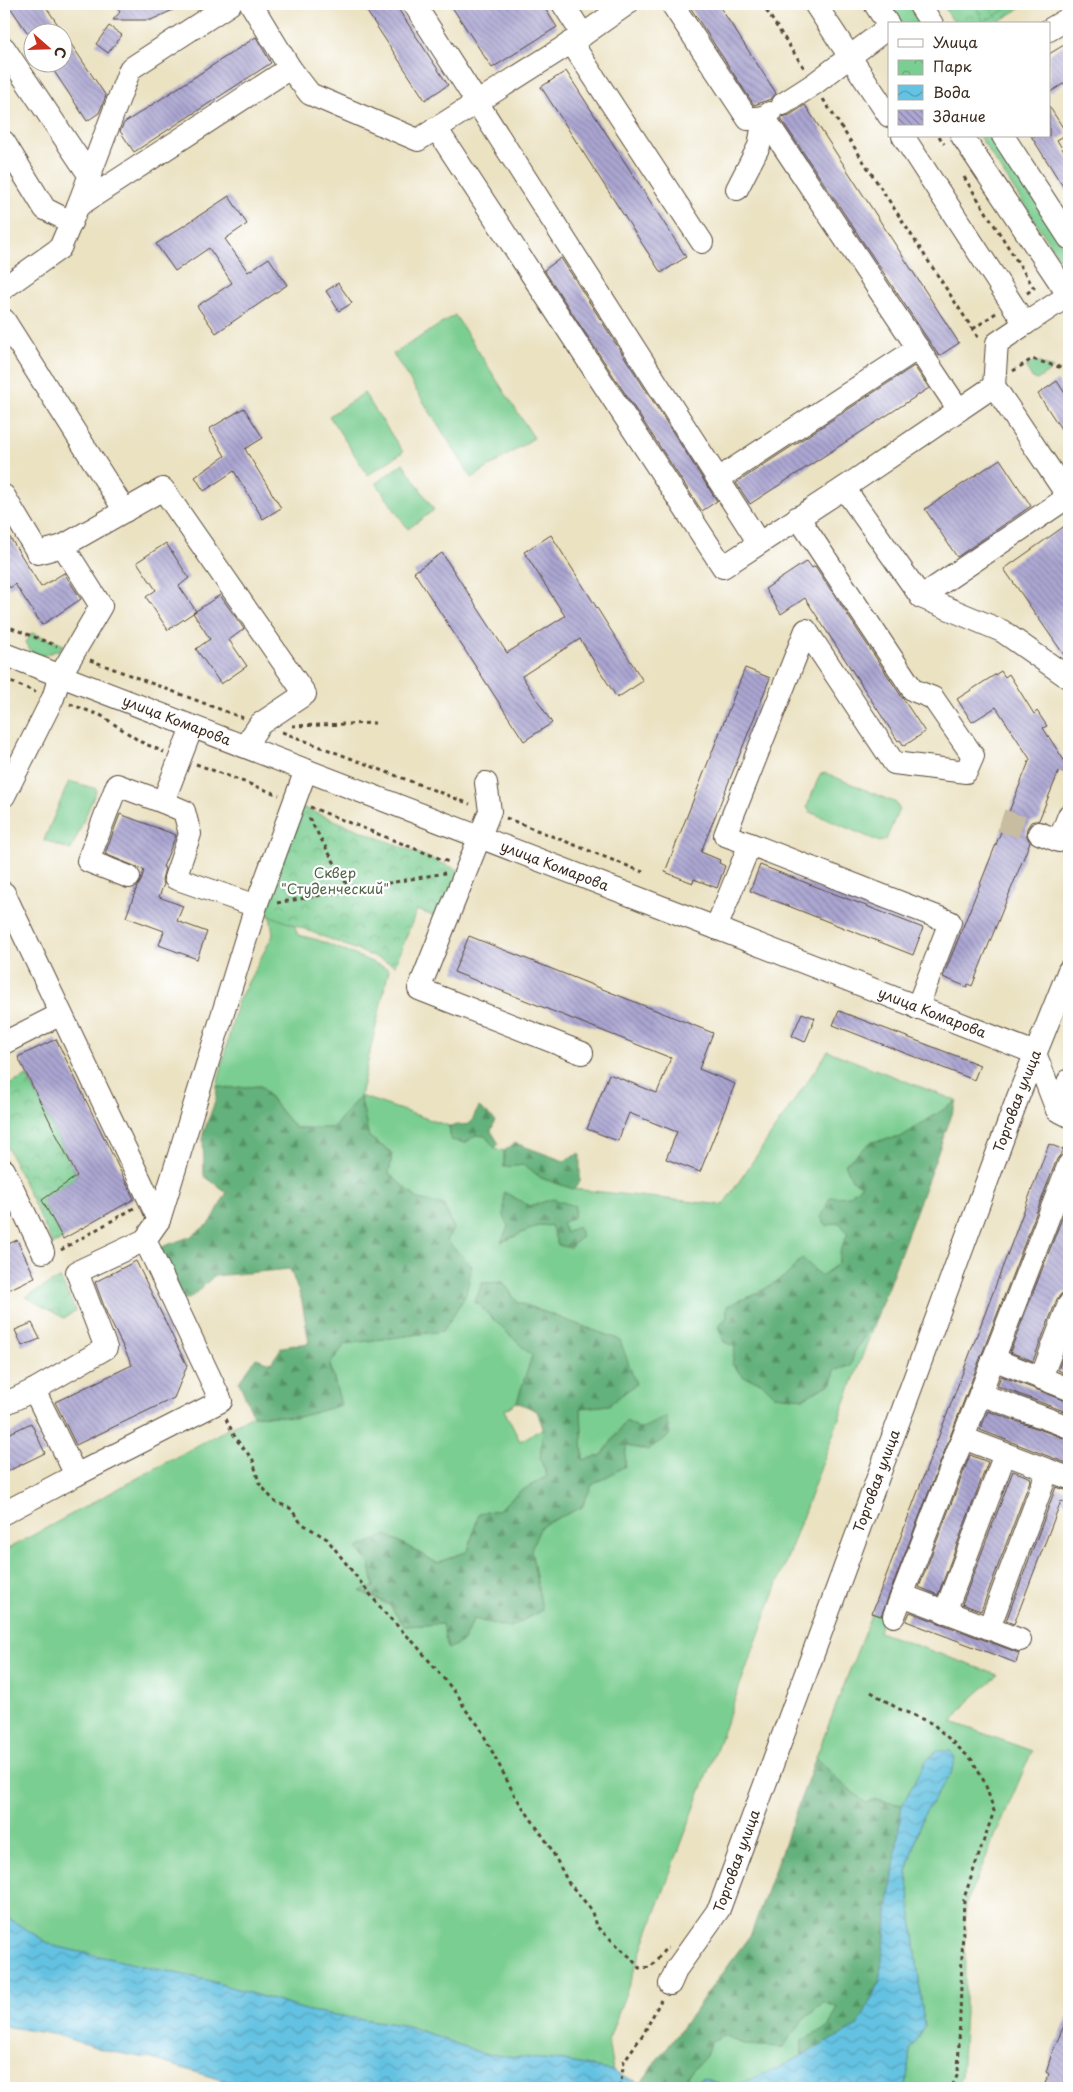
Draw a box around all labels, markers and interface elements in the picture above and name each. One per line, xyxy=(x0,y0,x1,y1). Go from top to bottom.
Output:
north arrow xyxy=(22,22,72,72)
legend xyxy=(888,22,1050,138)
text: Улица xyxy=(933,30,978,53)
text: С xyxy=(49,44,72,61)
text: Парк xyxy=(933,54,972,77)
text: Вода xyxy=(933,80,971,103)
text: Здание xyxy=(933,104,986,127)
street label: улица Комарова xyxy=(120,690,234,750)
street label: улица Комарова xyxy=(498,835,612,896)
park label: Сквер "Студенческий" xyxy=(281,862,389,899)
street label: улица Комарова xyxy=(875,982,990,1043)
street label: Торговая улица xyxy=(988,1046,1046,1155)
street label: Торговая улица xyxy=(848,1426,905,1535)
street label: Торговая улица xyxy=(708,1806,765,1915)

